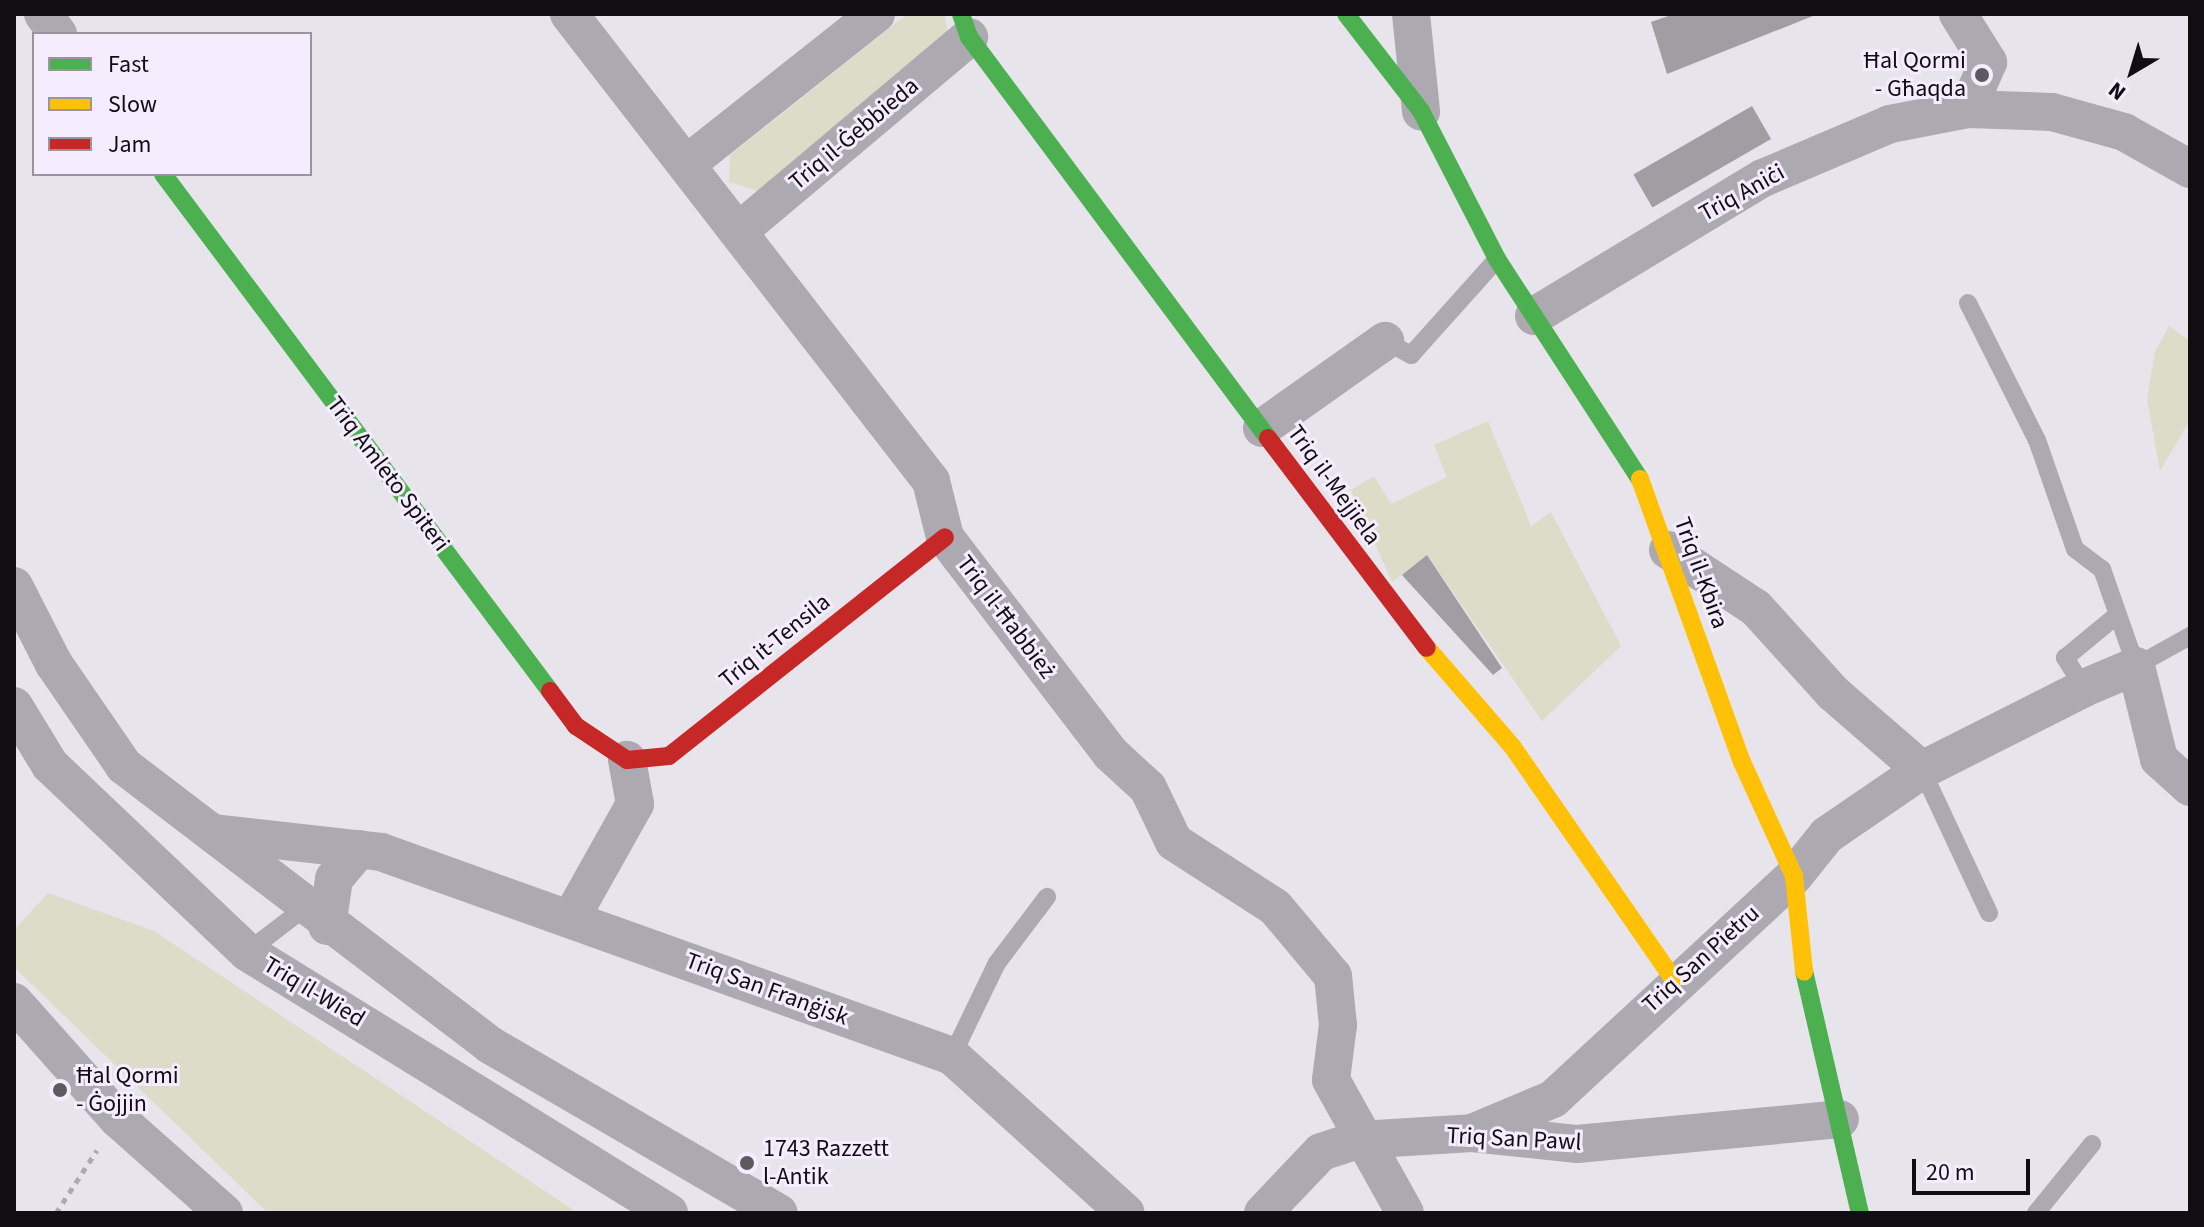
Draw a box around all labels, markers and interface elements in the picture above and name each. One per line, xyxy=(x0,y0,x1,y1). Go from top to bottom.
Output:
legend xyxy=(32,32,312,176)
north arrow xyxy=(2092,32,2172,112)
text: Fast xyxy=(108,47,149,82)
place label: Ħal Qormi - Għaqda xyxy=(1863,47,1966,103)
marker: Ħal Qormi - Għaqda xyxy=(1973,66,1991,84)
street label: Triq il-Ġebbieda xyxy=(783,72,925,196)
text: N xyxy=(2102,74,2133,108)
text: Slow xyxy=(108,87,157,122)
text: Jam xyxy=(108,127,152,162)
street label: Triq Aniċi xyxy=(1694,158,1790,228)
street label: Triq Amleto Spiteri xyxy=(320,391,456,557)
street label: Triq il-Mejjiela xyxy=(1281,420,1387,550)
street label: Triq il-Kbira xyxy=(1668,513,1734,633)
street label: Triq il-Ħabbież xyxy=(950,550,1062,684)
street label: Triq it-Tensila xyxy=(714,588,836,694)
street label: Triq San Pietru xyxy=(1637,899,1765,1019)
street label: Triq San Franġisk xyxy=(682,946,852,1032)
street label: Triq il-Wied xyxy=(258,950,370,1034)
place label: Ħal Qormi - Ġojjin xyxy=(76,1062,179,1118)
marker: Ħal Qormi - Ġojjin xyxy=(51,1081,69,1099)
street label: Triq San Pawl xyxy=(1446,1121,1582,1157)
place label: 1743 Razzett l-Antik xyxy=(763,1135,889,1191)
scale bar xyxy=(1916,1143,2034,1193)
marker: 1743 Razzett l-Antik xyxy=(738,1154,756,1172)
text: 20 m xyxy=(1926,1155,1975,1190)

